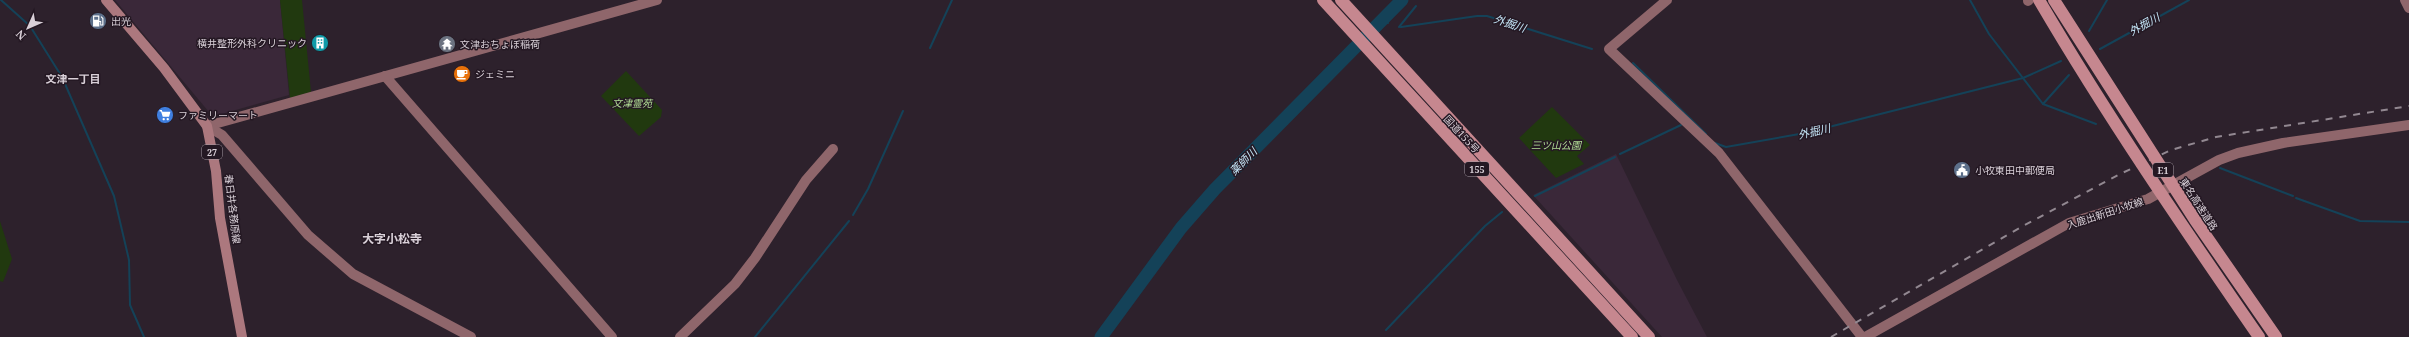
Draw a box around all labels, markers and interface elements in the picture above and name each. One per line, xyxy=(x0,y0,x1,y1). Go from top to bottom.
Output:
north arrow xyxy=(8,8,48,48)
water label: 外掘川 xyxy=(2126,9,2163,39)
fuel station icon: 出光 xyxy=(88,11,108,31)
water label: 外掘川 xyxy=(1492,11,1529,36)
place label: 出光 xyxy=(111,14,131,28)
text: N xyxy=(12,27,29,44)
building icon: 横井整形外科クリニック xyxy=(310,33,330,53)
temple icon: 文津おちょぼ稲荷 xyxy=(437,34,457,54)
place label: 横井整形外科クリニック xyxy=(197,36,307,50)
place label: 文津おちょぼ稲荷 xyxy=(460,37,540,51)
cafe icon: ジェミニ xyxy=(452,64,472,84)
place label: ジェミニ xyxy=(475,67,515,81)
district label: 文津一丁目 xyxy=(46,71,101,86)
park label: 文津霊苑 xyxy=(612,96,654,110)
supermarket icon: ファミリーマート xyxy=(155,105,175,125)
place label: ファミリーマート xyxy=(178,108,258,122)
street label: 国道155号 xyxy=(1441,112,1483,156)
water label: 外掘川 xyxy=(1796,120,1833,142)
park label: 三ツ山公園 xyxy=(1531,138,1583,152)
water label: 薬師川 xyxy=(1226,143,1261,178)
road number: 27 xyxy=(202,145,222,159)
public building icon: 小牧東田中郵便局 xyxy=(1952,160,1972,180)
road number: 155 xyxy=(1465,162,1489,176)
place label: 小牧東田中郵便局 xyxy=(1975,163,2055,177)
road number: E1 xyxy=(2153,163,2173,177)
street label: 春日井各務原線 xyxy=(222,173,244,245)
street label: 東名高速道路 xyxy=(2177,175,2221,233)
street label: 入鹿出新田小牧線 xyxy=(2065,194,2145,232)
district label: 大字小松寺 xyxy=(362,230,422,247)

